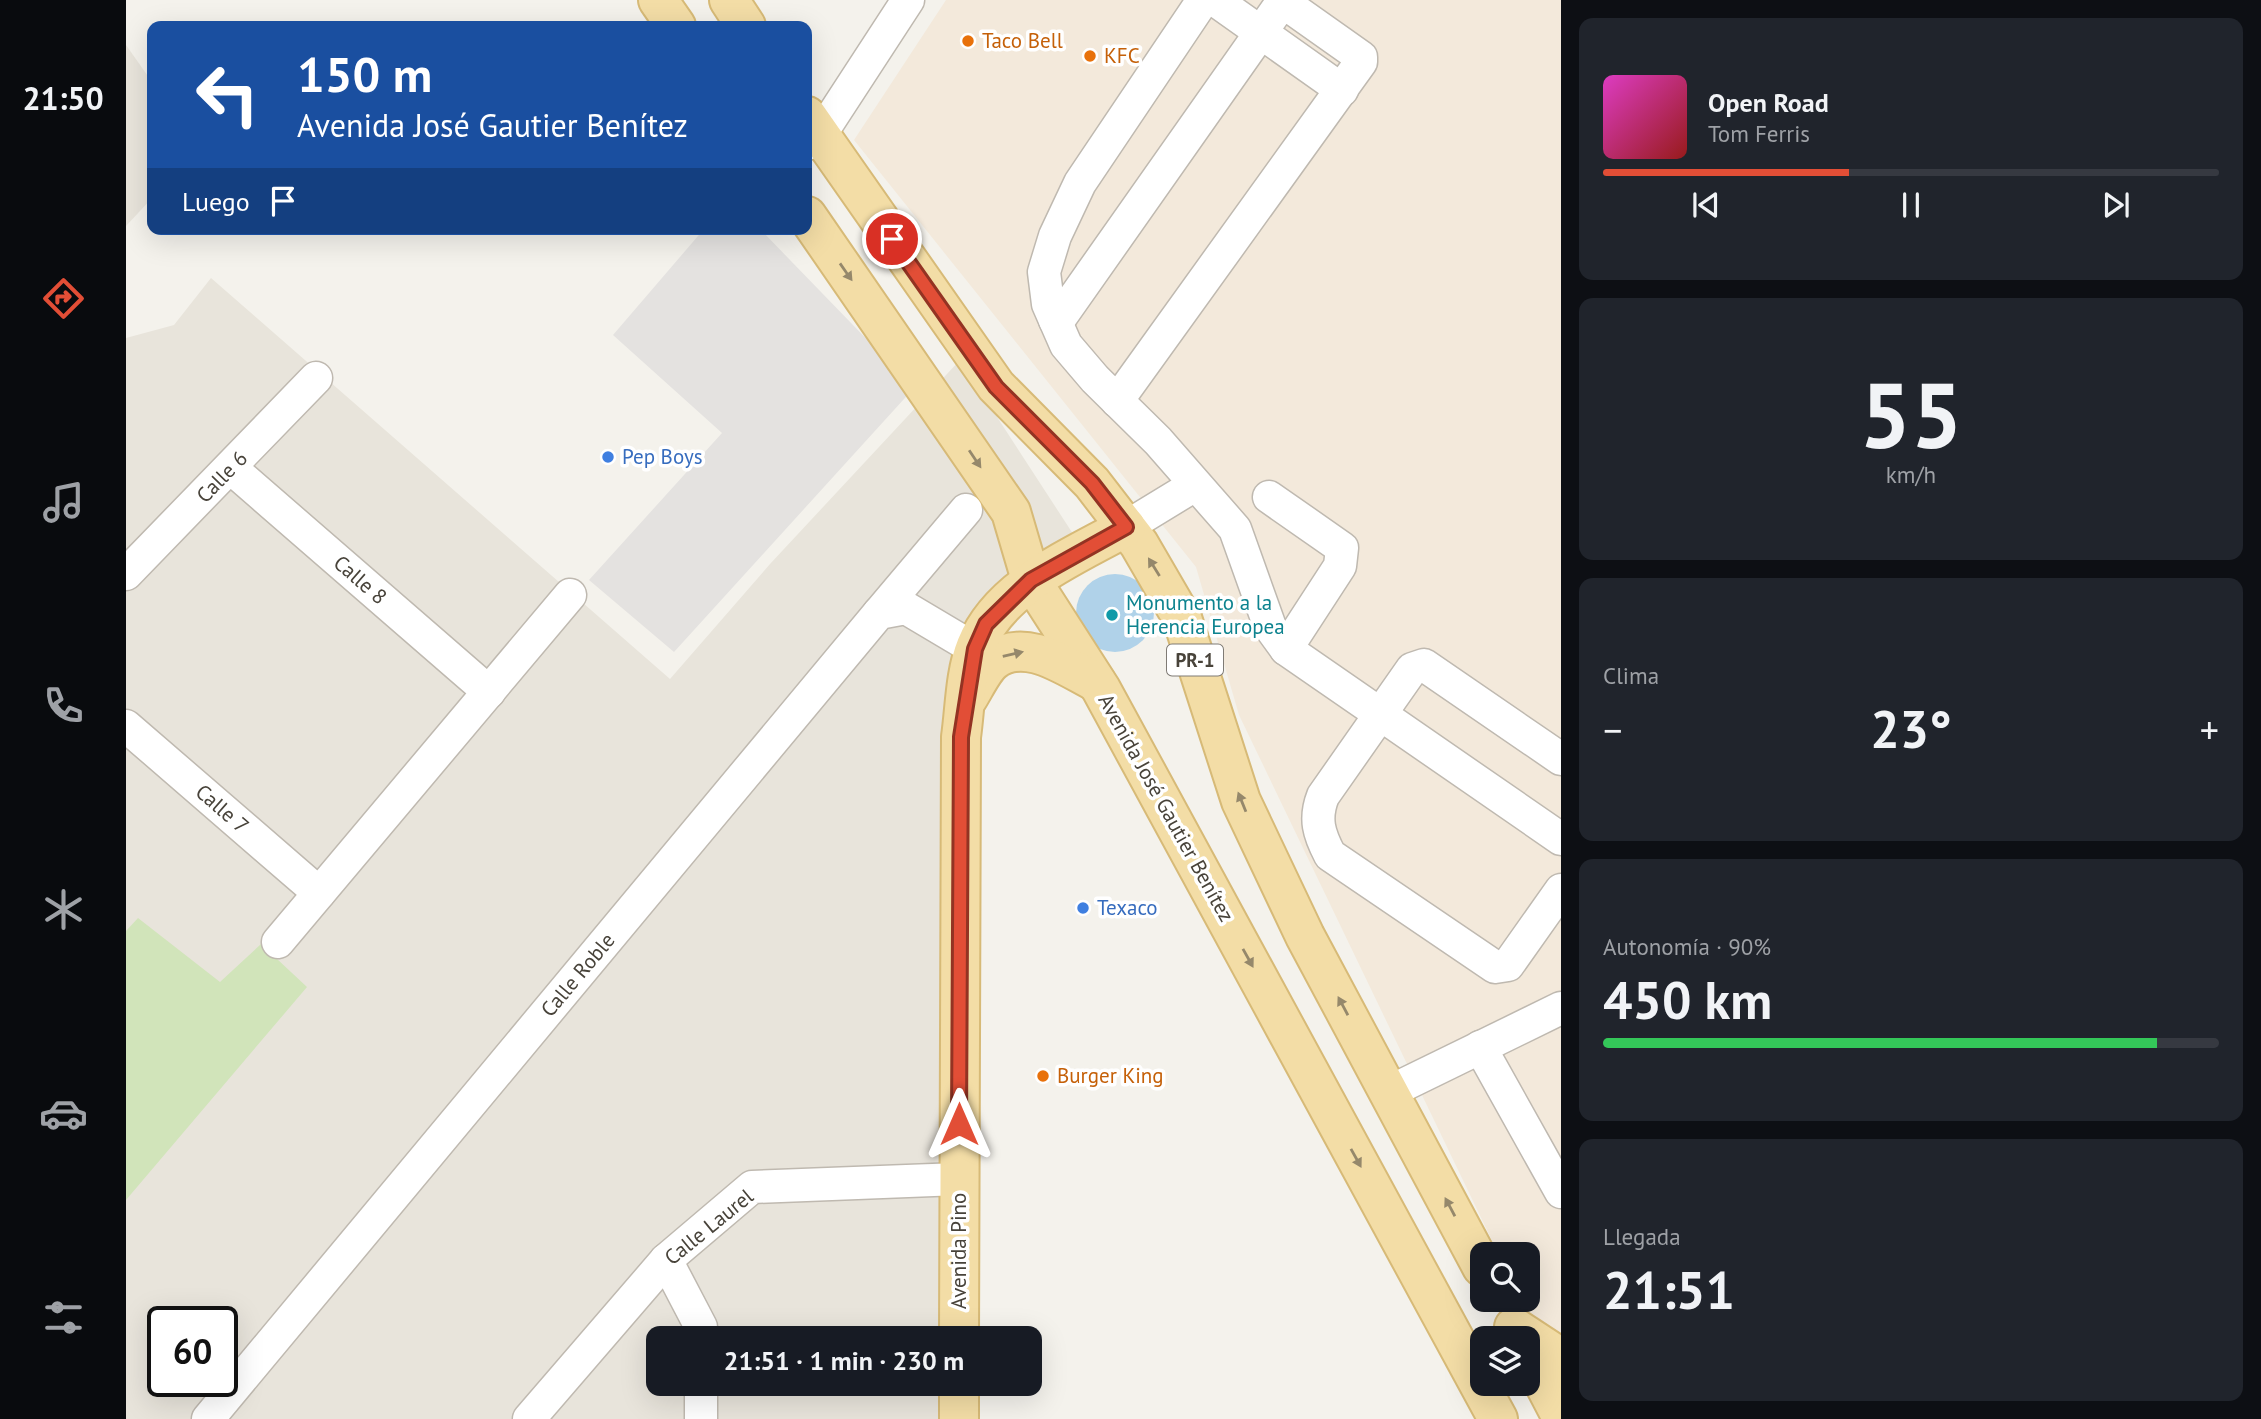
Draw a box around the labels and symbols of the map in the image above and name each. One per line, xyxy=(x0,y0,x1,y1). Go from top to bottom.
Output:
place label: Taco Bell xyxy=(982,27,1063,54)
marker: Taco Bell xyxy=(960,33,976,49)
place label: KFC xyxy=(1104,42,1140,69)
marker: KFC xyxy=(1082,48,1098,64)
pin xyxy=(862,209,922,269)
one-way arrow xyxy=(839,263,853,281)
place label: Pep Boys xyxy=(622,443,703,470)
street label: Calle 6 xyxy=(190,445,253,508)
marker: Pep Boys xyxy=(600,449,616,465)
one-way arrow xyxy=(969,449,982,469)
street label: Calle 8 xyxy=(328,549,393,610)
one-way arrow xyxy=(1148,558,1160,577)
place label: Monumento a la Herencia Europea xyxy=(1126,589,1285,640)
marker: Monumento a la Herencia Europea xyxy=(1104,607,1120,623)
road number: PR-1 xyxy=(1167,645,1223,676)
one-way arrow xyxy=(1002,649,1024,660)
street label: Avenida José Gautier Benítez xyxy=(1092,689,1240,926)
street label: Calle 7 xyxy=(190,778,255,839)
one-way arrow xyxy=(1237,792,1248,813)
place label: Texaco xyxy=(1097,894,1158,921)
marker: Texaco xyxy=(1075,900,1091,916)
street label: Calle Roble xyxy=(535,927,621,1022)
one-way arrow xyxy=(1242,948,1253,968)
one-way arrow xyxy=(1337,996,1349,1016)
place label: Burger King xyxy=(1057,1062,1164,1089)
marker: Burger King xyxy=(1035,1068,1051,1084)
position arrow xyxy=(922,1087,996,1161)
one-way arrow xyxy=(1350,1148,1362,1168)
street label: Calle Laurel xyxy=(659,1183,759,1271)
street label: Avenida Pino xyxy=(945,1193,972,1309)
one-way arrow xyxy=(1445,1197,1456,1217)
speed limit sign: 60 xyxy=(147,1306,238,1397)

